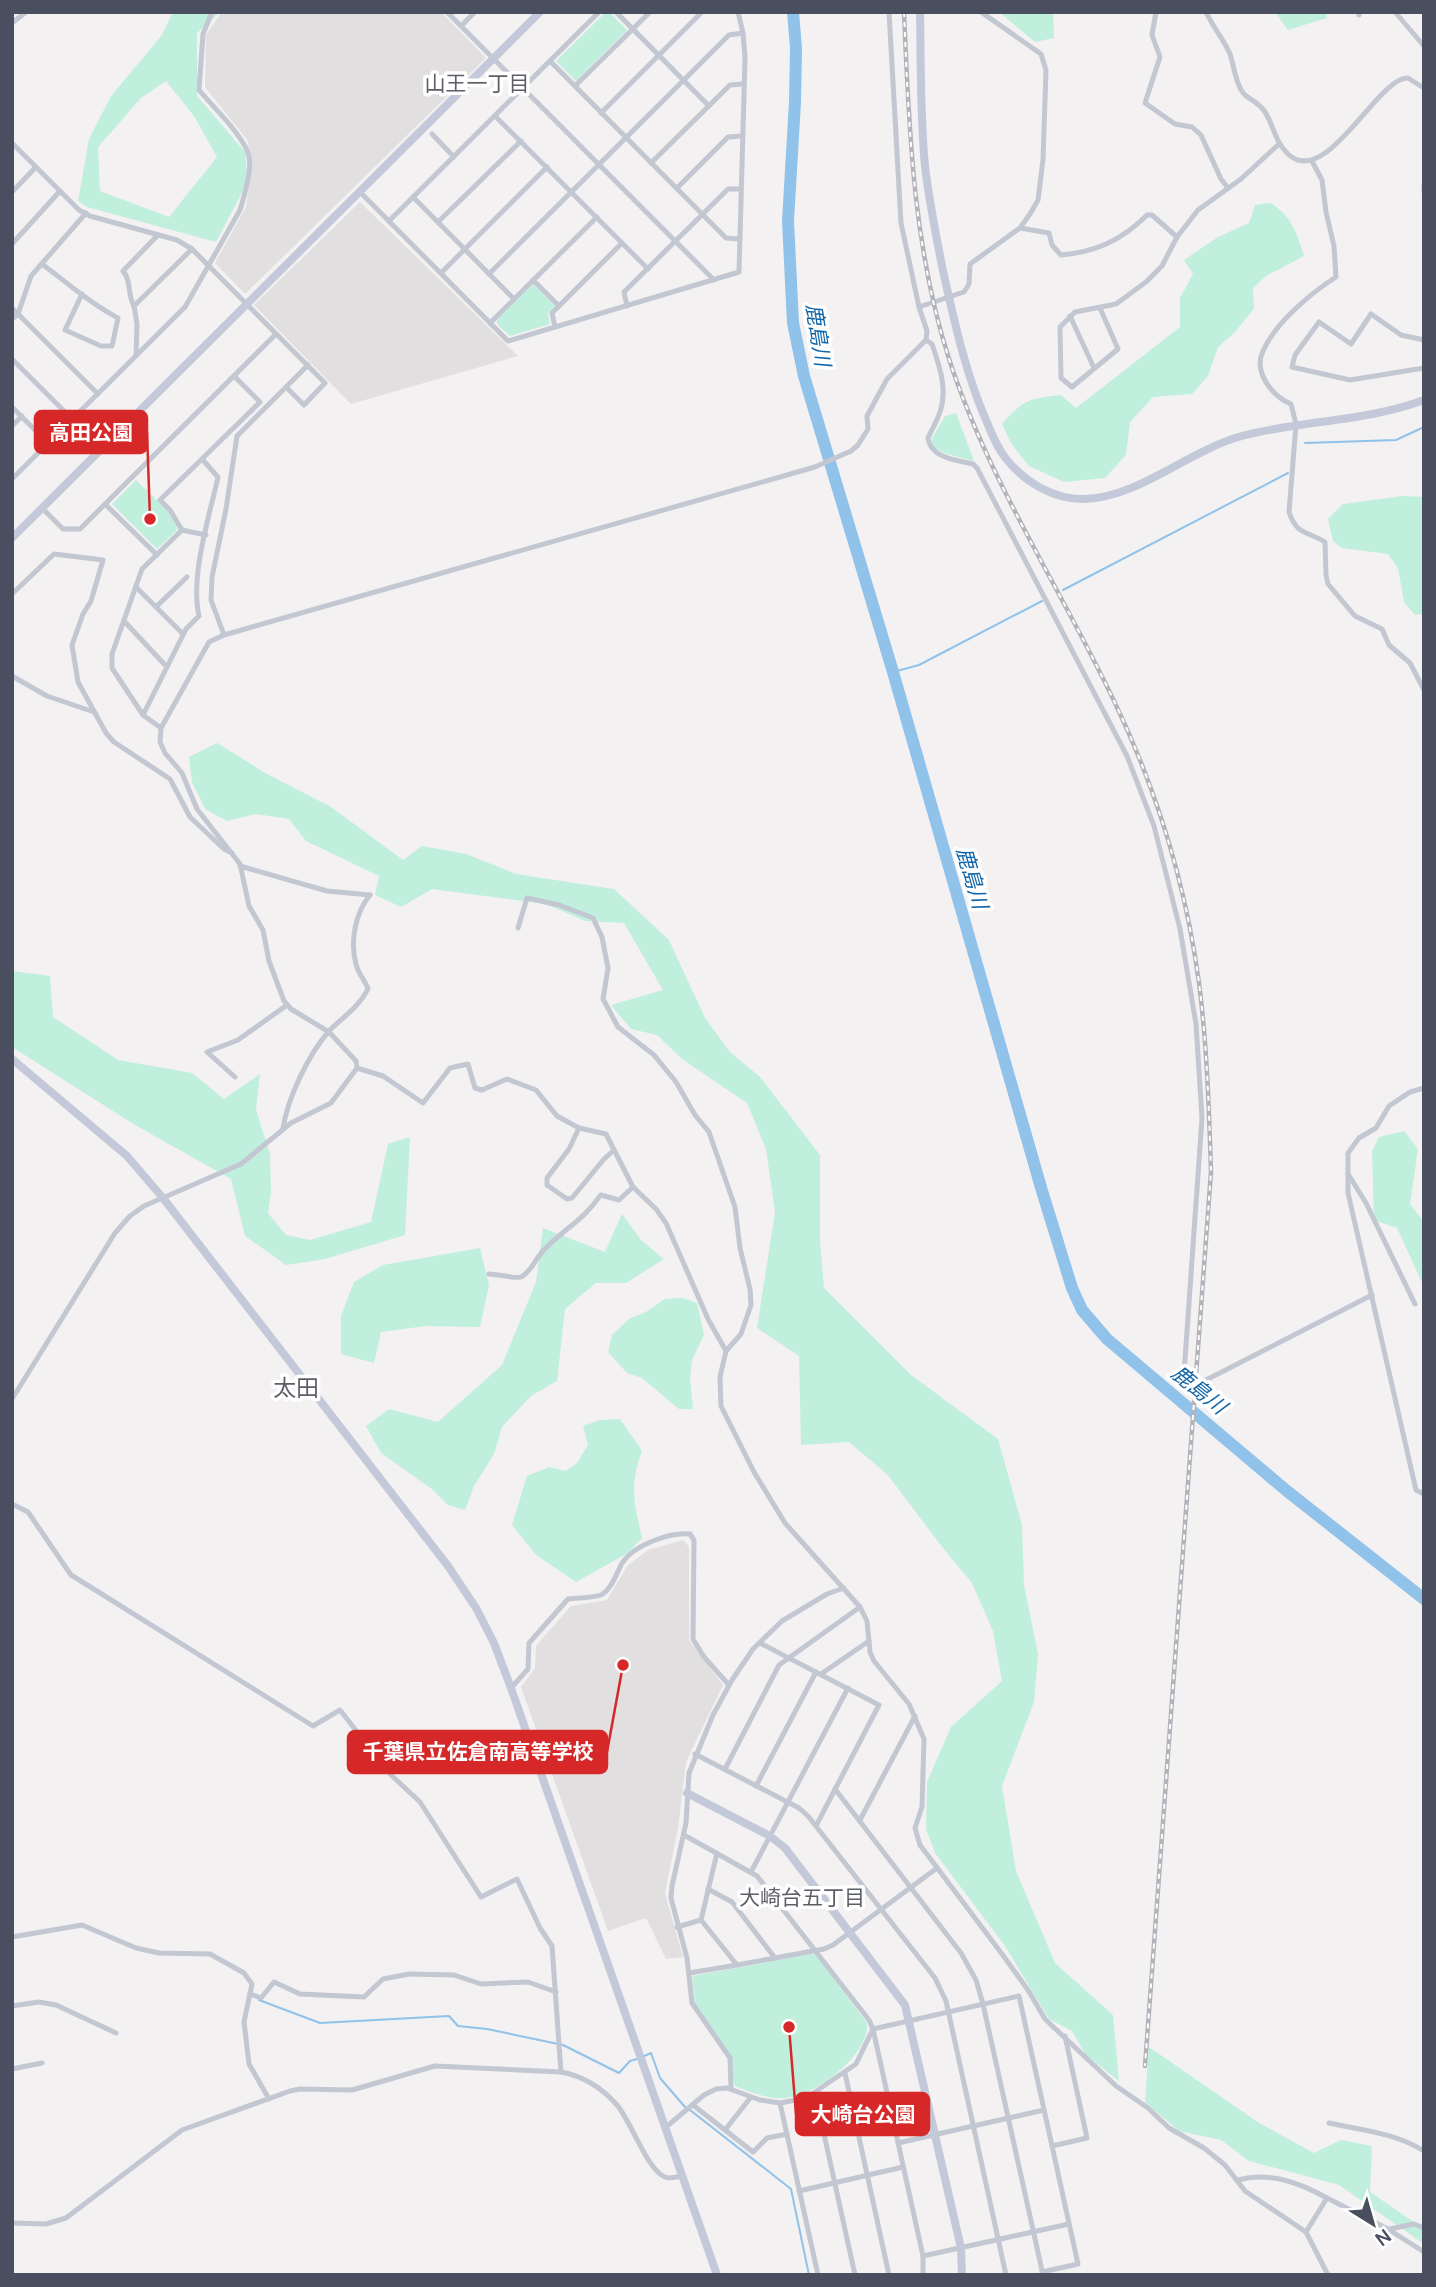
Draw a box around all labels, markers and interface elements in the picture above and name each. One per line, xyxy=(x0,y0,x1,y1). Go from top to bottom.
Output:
district label: 山王一丁目 xyxy=(425,69,530,97)
water label: 鹿島川 xyxy=(800,302,838,370)
callout: 高田公園 xyxy=(35,411,147,453)
text: 高田公園 xyxy=(49,418,133,446)
water label: 鹿島川 xyxy=(951,844,996,914)
water label: 鹿島川 xyxy=(1166,1359,1234,1421)
district label: 太田 xyxy=(273,1371,319,1403)
callout: 千葉県立佐倉南高等学校 xyxy=(348,1731,607,1773)
text: 千葉県立佐倉南高等学校 xyxy=(363,1737,594,1765)
district label: 大崎台五丁目 xyxy=(739,1883,865,1911)
callout: 大崎台公園 xyxy=(796,2093,929,2135)
text: 大崎台公園 xyxy=(811,2100,916,2128)
north arrow xyxy=(1338,2189,1408,2259)
text: N xyxy=(1370,2223,1397,2252)

